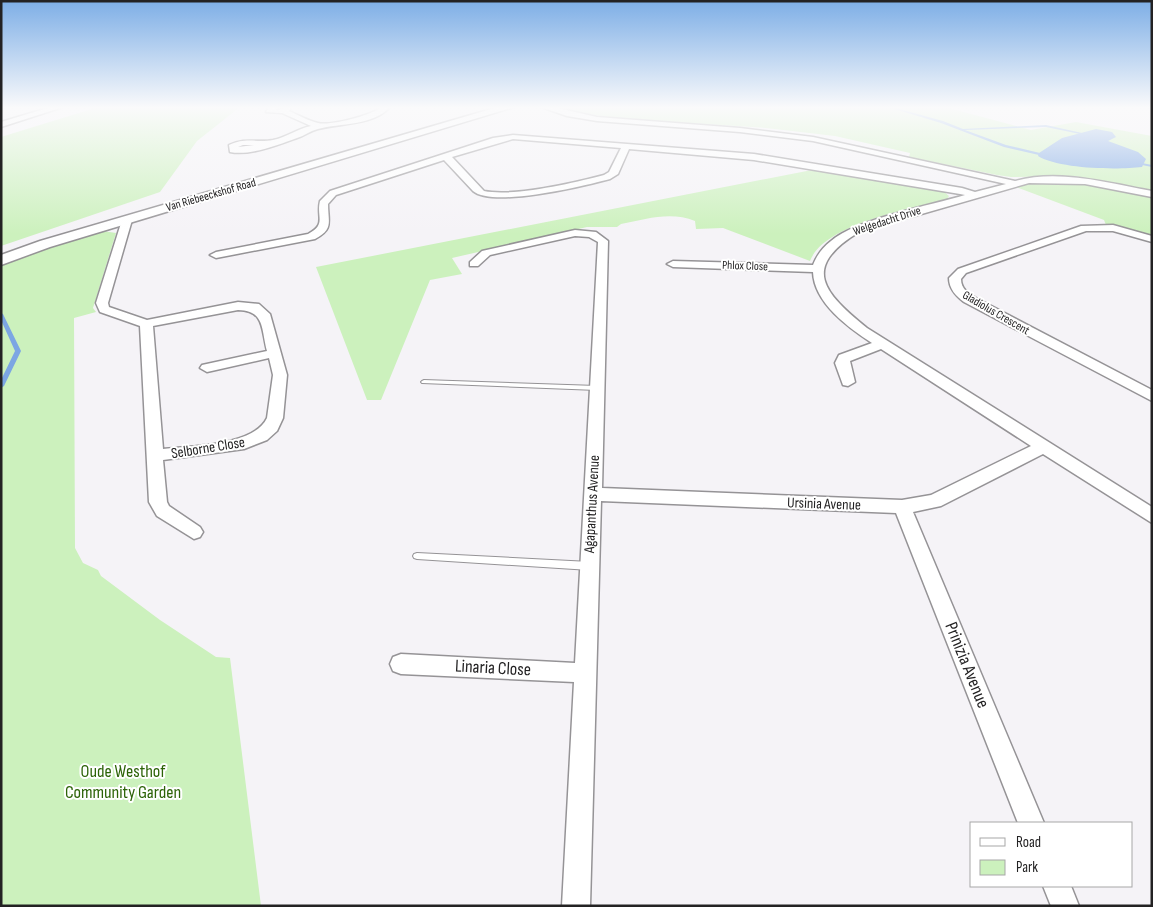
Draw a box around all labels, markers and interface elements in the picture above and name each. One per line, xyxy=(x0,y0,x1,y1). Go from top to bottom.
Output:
street label: Van Riebeeckshof Road xyxy=(164,175,258,215)
street label: Welgedacht Drive xyxy=(851,203,923,239)
street label: Phlox Close xyxy=(722,258,768,274)
street label: Gladiolus Crescent xyxy=(960,288,1033,338)
street label: Selborne Close xyxy=(170,433,246,463)
street label: Agapanthus Avenue xyxy=(580,454,604,555)
street label: Ursinia Avenue xyxy=(787,493,861,515)
street label: Prinizia Avenue xyxy=(940,619,994,711)
street label: Linaria Close xyxy=(454,656,532,680)
park label: Oude Westhof Community Garden xyxy=(65,761,181,803)
legend xyxy=(970,822,1133,887)
text: Road xyxy=(1016,833,1041,852)
text: Park xyxy=(1016,858,1038,877)

